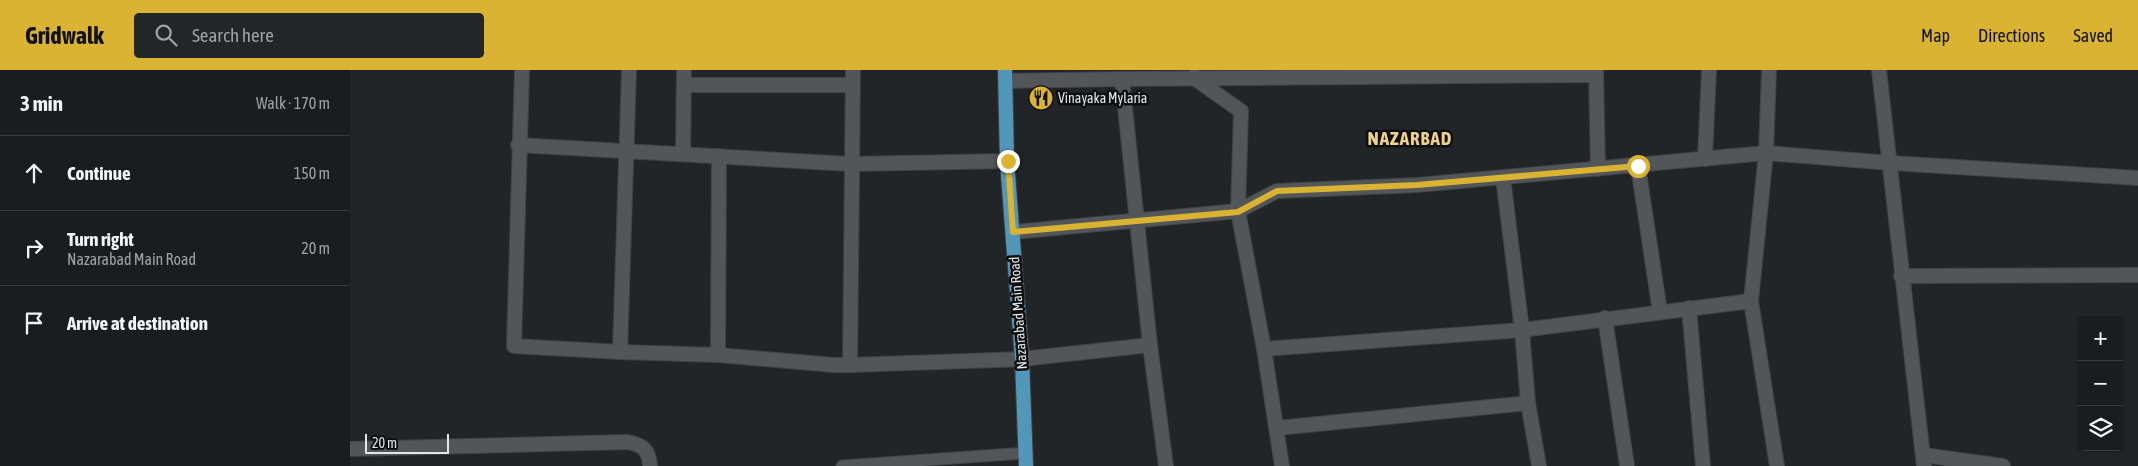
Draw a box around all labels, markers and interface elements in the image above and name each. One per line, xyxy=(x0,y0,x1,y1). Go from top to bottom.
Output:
search box xyxy=(134,13,484,58)
icon: search xyxy=(152,21,180,49)
text: Gridwalk xyxy=(25,22,104,49)
text: Search here xyxy=(192,24,274,46)
text: Map xyxy=(1921,25,1950,46)
text: Directions xyxy=(1978,25,2045,46)
text: Saved xyxy=(2073,25,2113,46)
restaurant icon: Vinayaka Mylaria xyxy=(1028,85,1054,111)
place label: Vinayaka Mylaria xyxy=(1058,90,1147,106)
text: 3 min xyxy=(20,91,63,115)
text: Walk · 170 m xyxy=(256,94,330,112)
district label: NAZARBAD xyxy=(1368,127,1452,149)
route end xyxy=(997,150,1020,173)
route start xyxy=(1627,155,1650,178)
icon: ahead xyxy=(20,159,48,187)
text: Continue xyxy=(67,162,131,184)
text: 150 m xyxy=(294,164,330,182)
text: Turn right xyxy=(67,228,134,250)
icon: right xyxy=(20,234,48,262)
text: 20 m xyxy=(301,239,330,257)
text: Nazarabad Main Road xyxy=(67,250,196,268)
street label: Nazarabad Main Road xyxy=(1006,256,1030,370)
icon: arrive xyxy=(20,309,48,337)
text: Arrive at destination xyxy=(67,312,208,334)
map controls xyxy=(2078,316,2123,451)
button: + xyxy=(2078,316,2123,361)
button: − xyxy=(2078,361,2123,406)
button: layers xyxy=(2078,406,2123,451)
scale bar xyxy=(365,431,449,454)
text: 20 m xyxy=(372,435,397,451)

